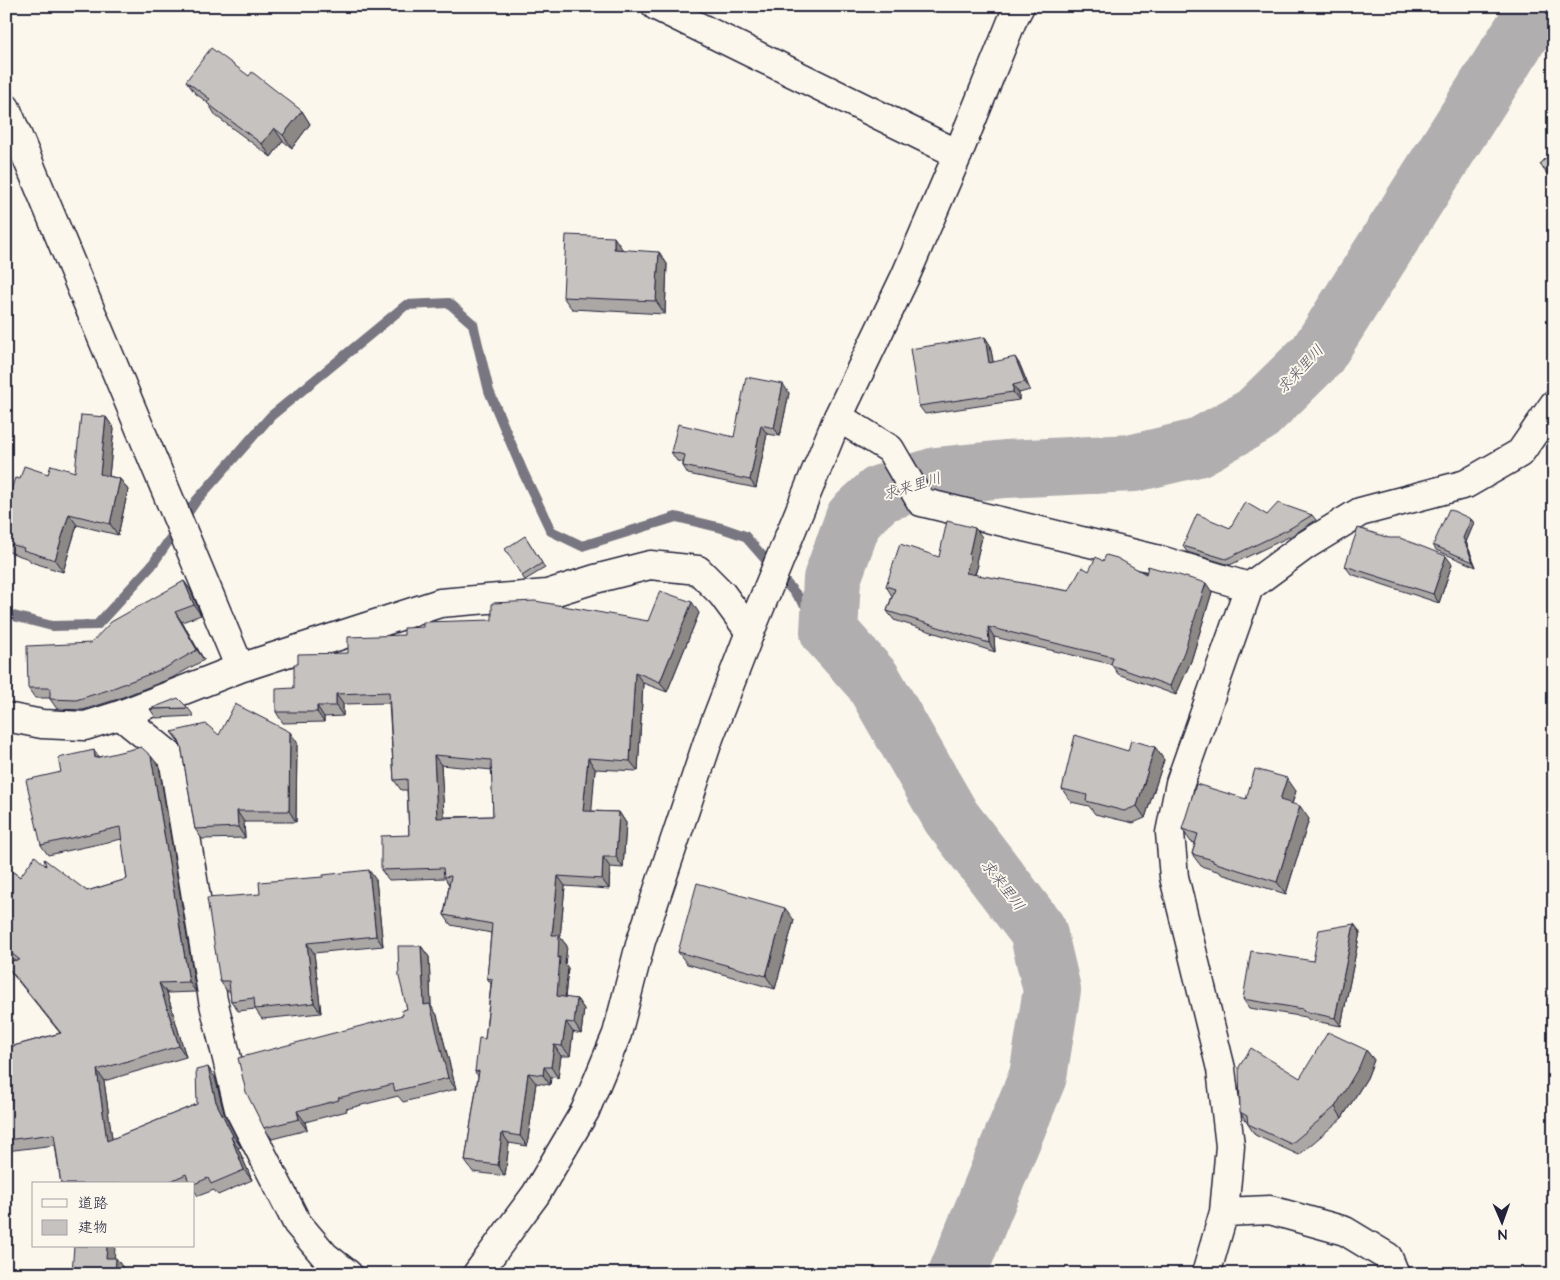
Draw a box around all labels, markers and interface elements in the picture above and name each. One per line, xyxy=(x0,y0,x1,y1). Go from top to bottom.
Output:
water label: 求来里川 xyxy=(1272,340,1329,398)
water label: 求来里川 xyxy=(880,468,944,505)
water label: 求来里川 xyxy=(976,855,1029,915)
legend xyxy=(32,1182,195,1248)
text: 道路 xyxy=(78,1193,108,1214)
north arrow xyxy=(1478,1198,1528,1248)
text: 建物 xyxy=(78,1217,108,1238)
text: N xyxy=(1497,1224,1507,1244)

